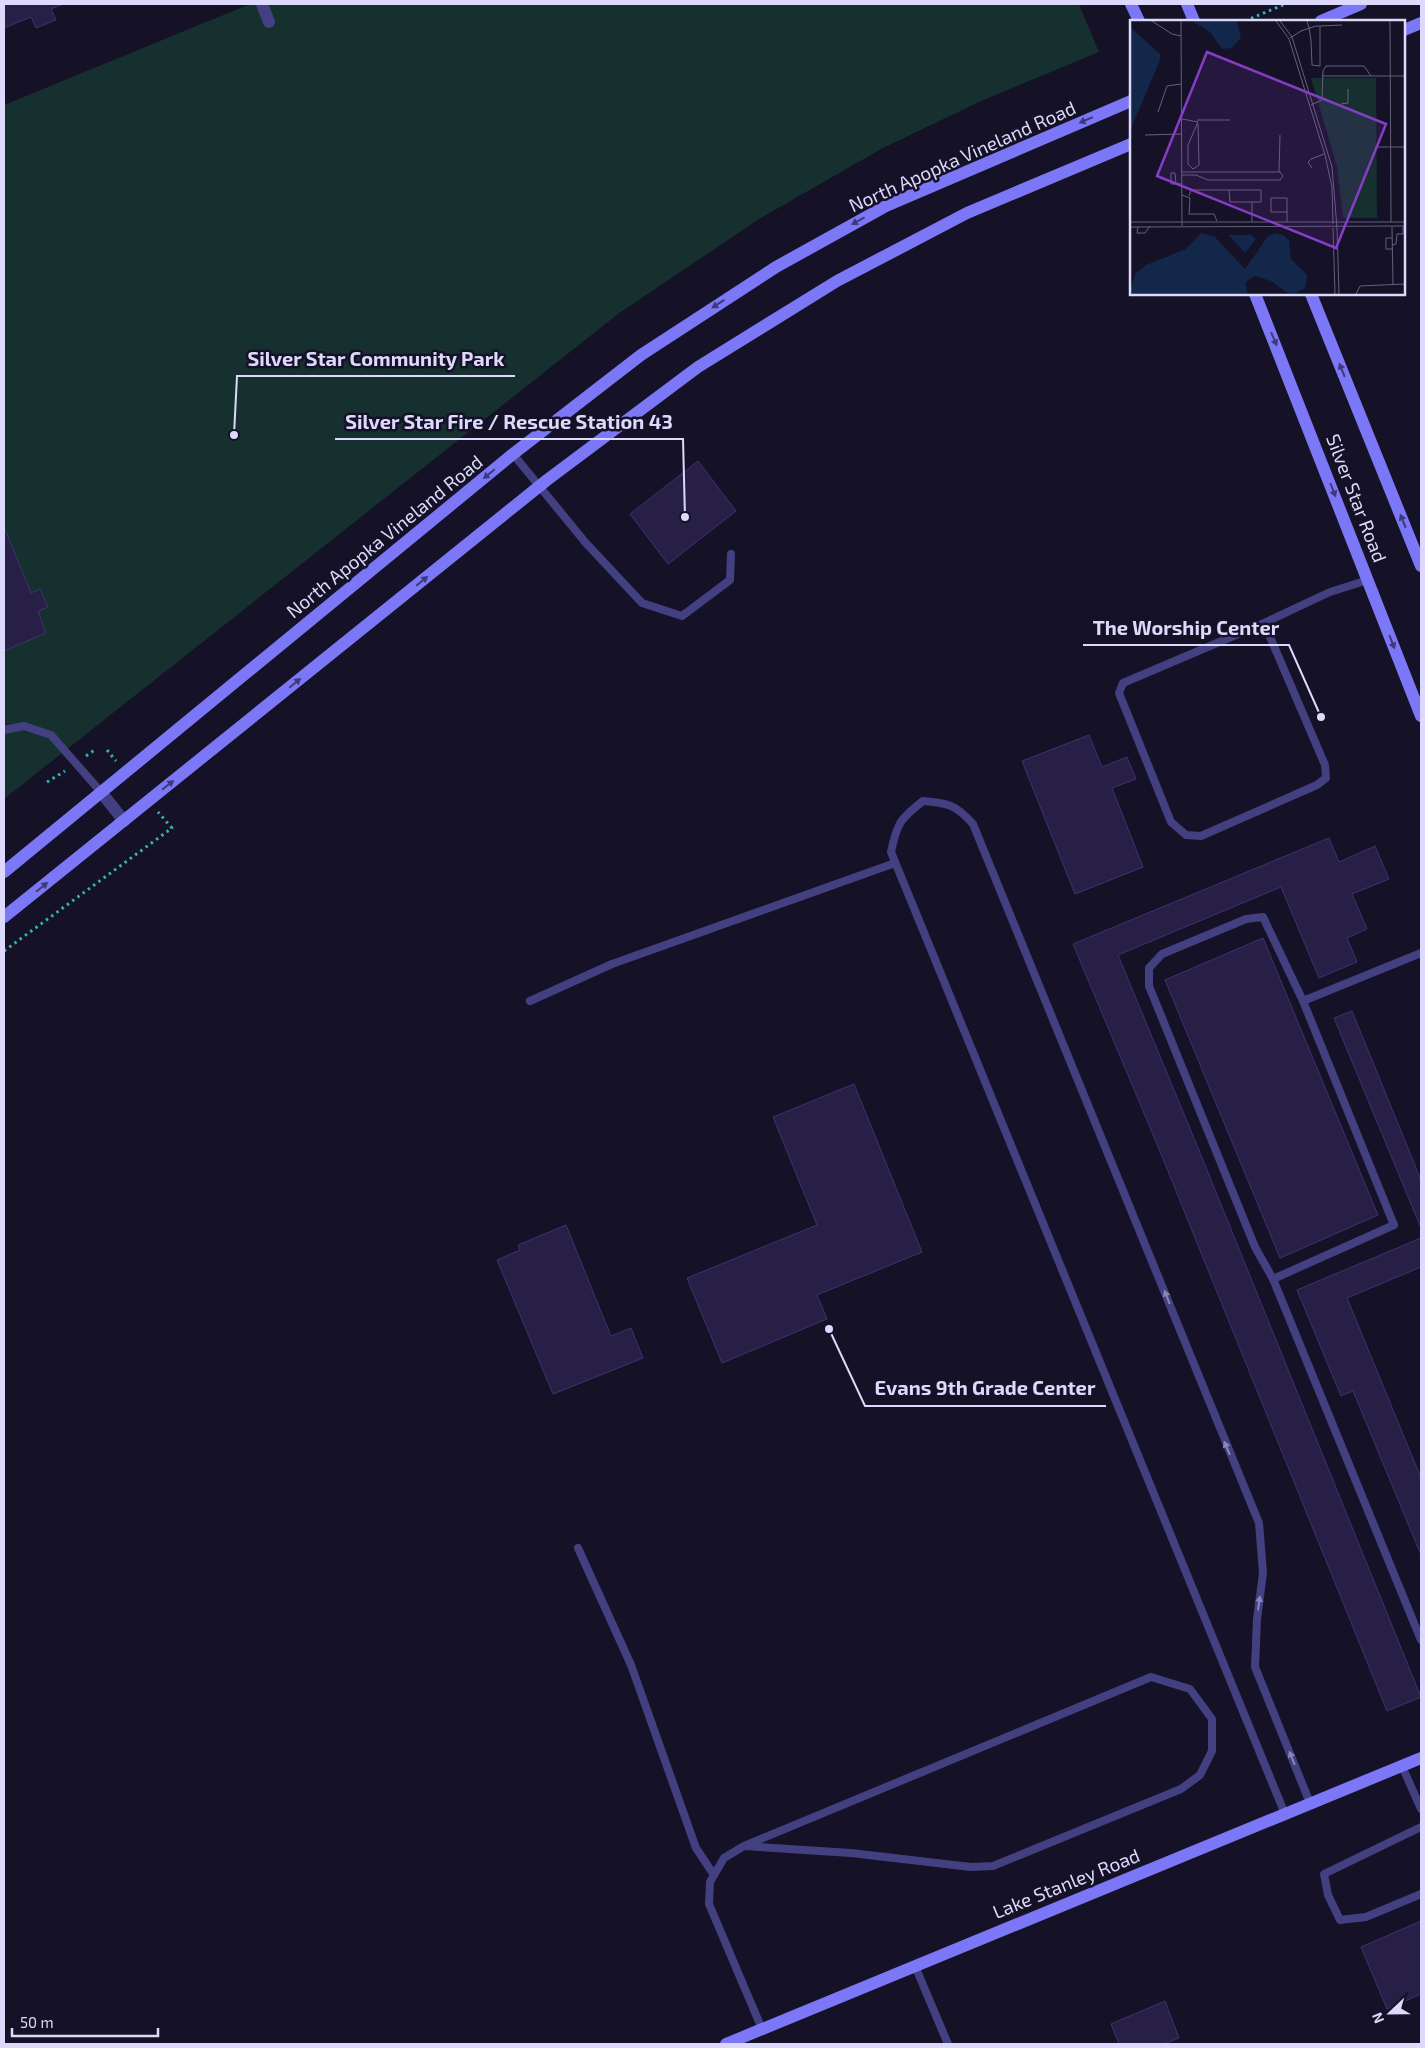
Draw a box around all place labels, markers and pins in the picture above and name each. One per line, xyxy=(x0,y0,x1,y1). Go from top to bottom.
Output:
callout: Silver Star Community Park xyxy=(237,341,515,376)
callout: Silver Star Fire / Rescue Station 43 xyxy=(335,404,683,439)
callout: The Worship Center xyxy=(1083,610,1289,645)
callout: Evans 9th Grade Center xyxy=(865,1371,1106,1406)

